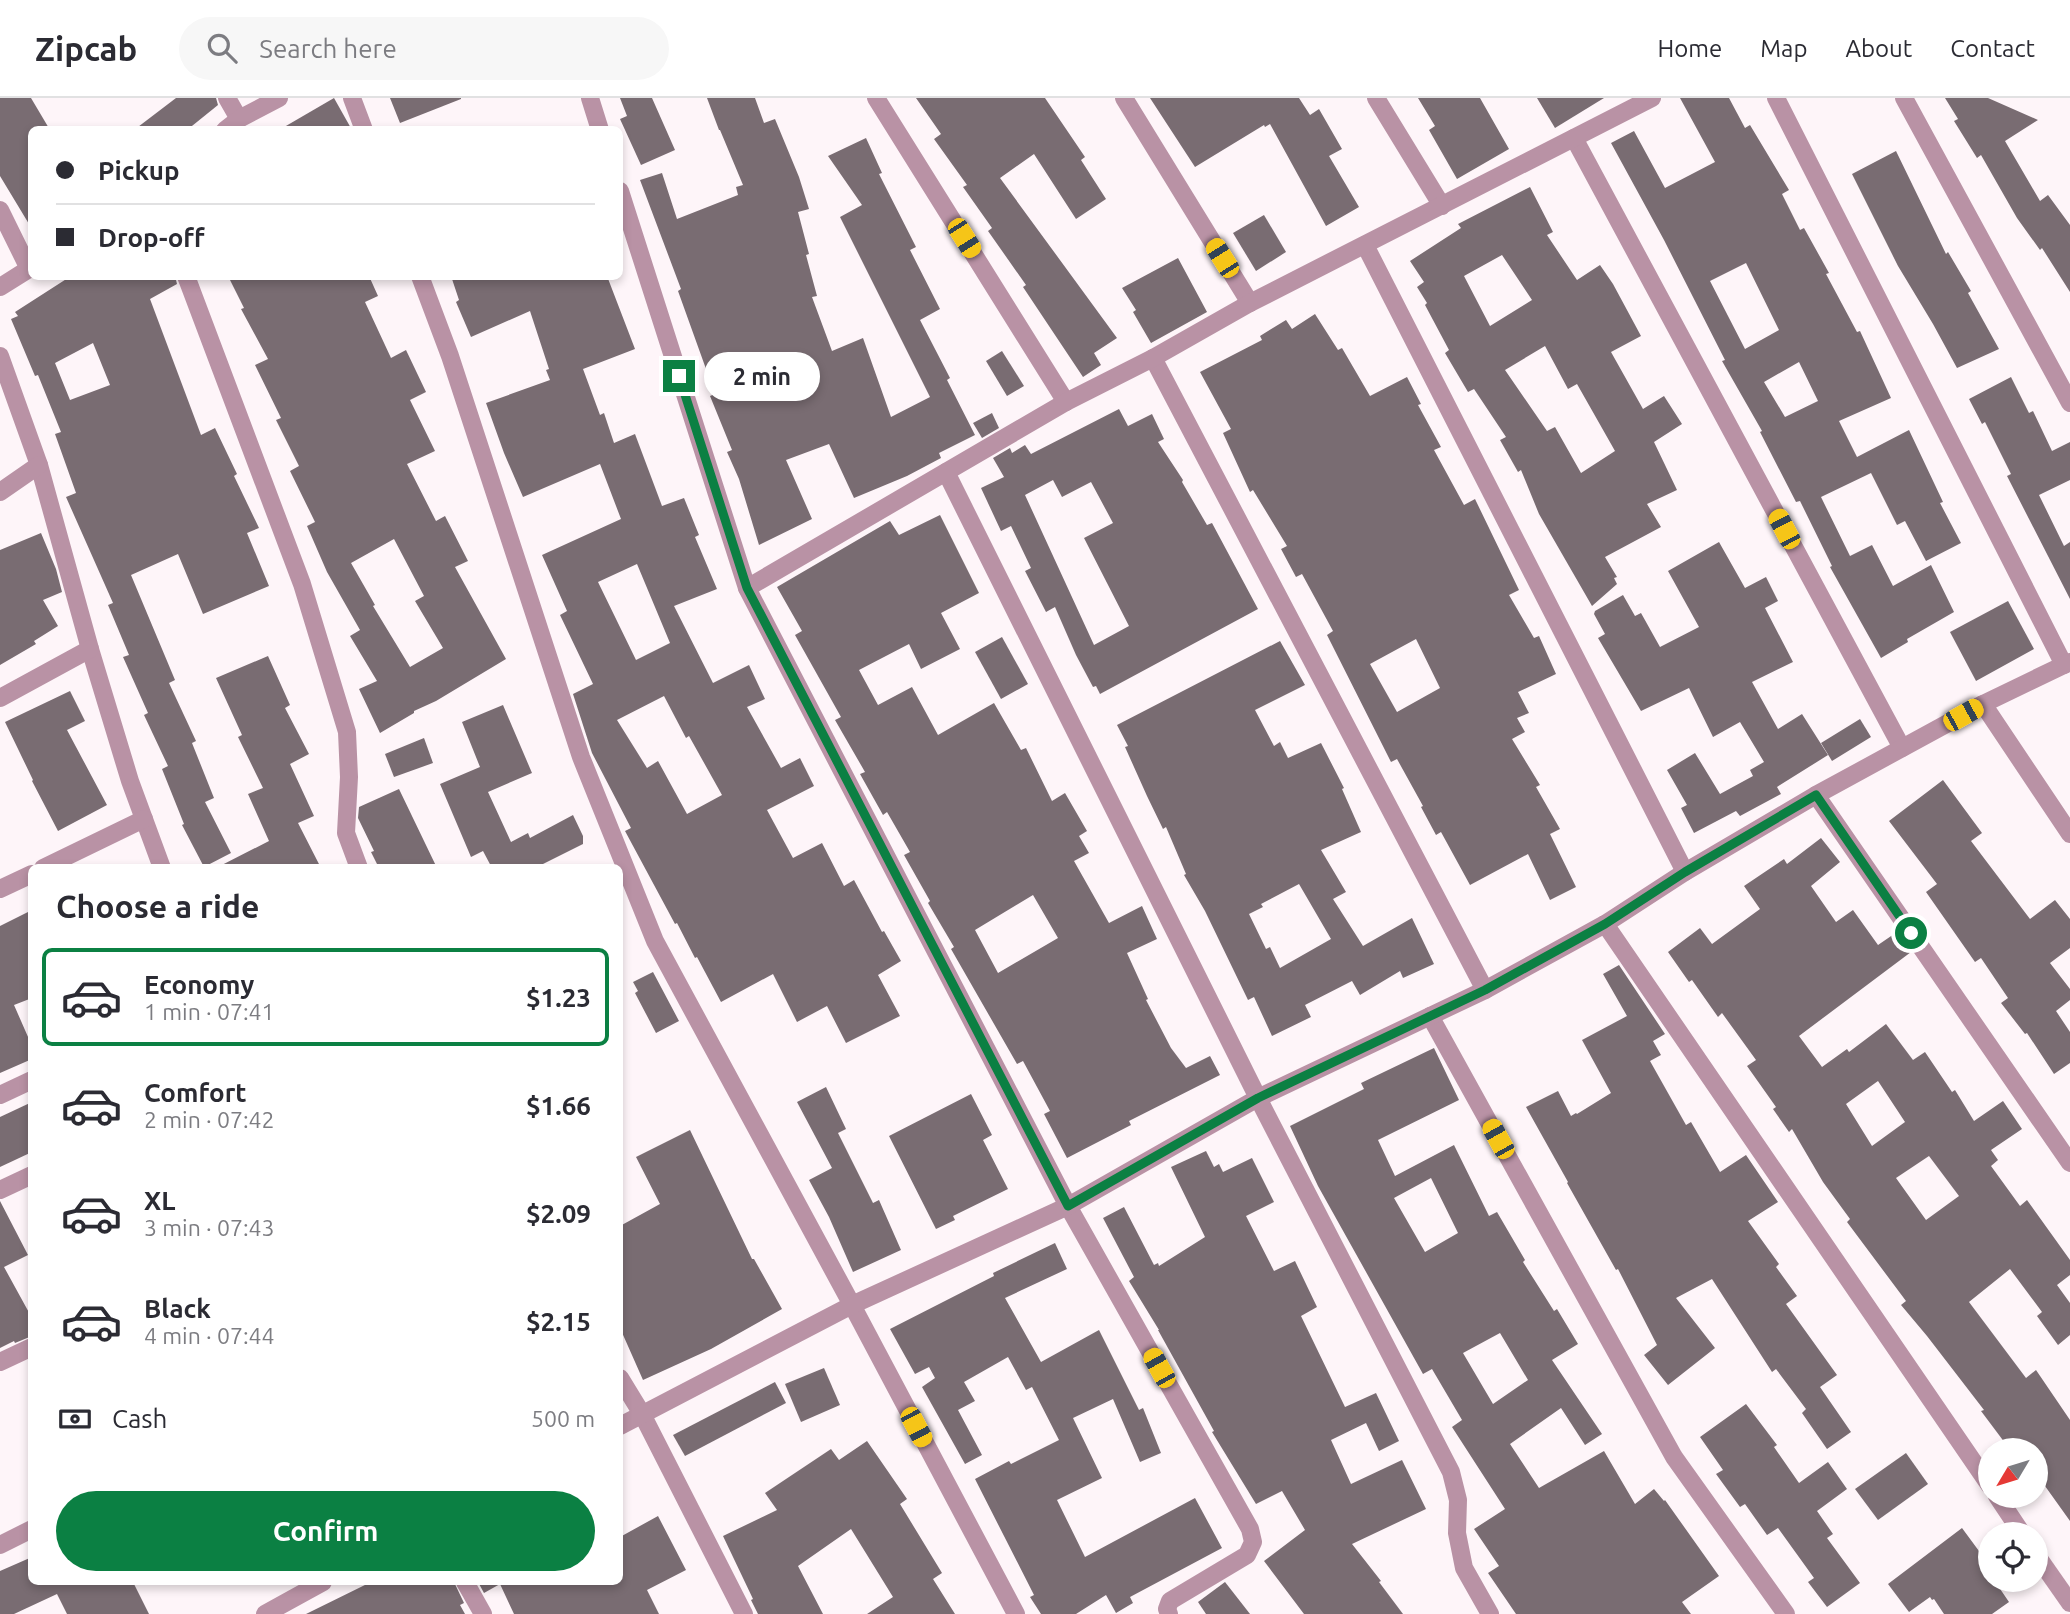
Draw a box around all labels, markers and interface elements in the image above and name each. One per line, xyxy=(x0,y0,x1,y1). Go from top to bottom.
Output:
search box xyxy=(179,17,669,80)
icon: search xyxy=(203,29,241,67)
text: Zipcab xyxy=(35,30,137,67)
text: Search here xyxy=(259,34,397,63)
text: Home xyxy=(1657,35,1722,62)
text: Map xyxy=(1760,35,1807,62)
text: About xyxy=(1845,35,1912,62)
text: Contact xyxy=(1950,35,2035,62)
text: Pickup xyxy=(98,156,180,185)
car xyxy=(944,215,985,261)
text: Drop-off xyxy=(98,223,205,252)
car xyxy=(1202,235,1243,281)
callout: 2 min xyxy=(704,352,819,400)
route end xyxy=(663,360,695,392)
text: 2 min xyxy=(733,364,791,389)
car xyxy=(1765,506,1804,552)
car xyxy=(1940,696,1987,734)
text: Choose a ride xyxy=(56,888,259,924)
route start xyxy=(1895,917,1927,949)
icon: car xyxy=(60,966,123,1029)
text: Economy xyxy=(144,970,254,999)
text: $1.23 xyxy=(526,983,591,1012)
text: 1 min · 07:41 xyxy=(144,999,275,1024)
icon: car xyxy=(60,1074,123,1137)
text: Comfort xyxy=(144,1078,247,1107)
text: $1.66 xyxy=(526,1091,591,1120)
text: 2 min · 07:42 xyxy=(144,1107,275,1132)
car xyxy=(1479,1116,1518,1162)
icon: car xyxy=(60,1182,123,1245)
text: XL xyxy=(144,1186,175,1215)
text: $2.09 xyxy=(526,1199,591,1228)
text: 3 min · 07:43 xyxy=(144,1215,275,1240)
icon: car xyxy=(60,1290,123,1353)
text: Black xyxy=(144,1294,211,1323)
text: $2.15 xyxy=(526,1307,591,1336)
text: 4 min · 07:44 xyxy=(144,1323,275,1348)
car xyxy=(1140,1345,1179,1391)
icon: cash xyxy=(56,1400,94,1438)
text: Cash xyxy=(112,1404,167,1433)
car xyxy=(897,1404,936,1450)
text: 500 m xyxy=(531,1406,595,1431)
north arrow xyxy=(1978,1438,2048,1508)
map controls xyxy=(1978,1438,2048,1592)
button: Confirm xyxy=(56,1491,595,1571)
button: locate xyxy=(1978,1522,2048,1592)

